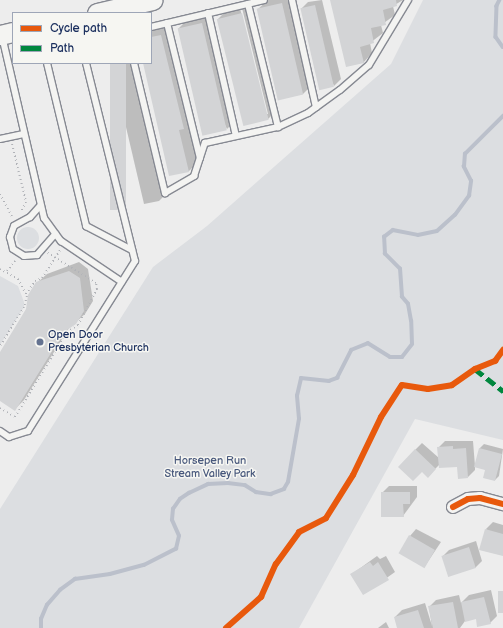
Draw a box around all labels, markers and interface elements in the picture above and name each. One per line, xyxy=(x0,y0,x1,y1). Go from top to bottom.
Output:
legend xyxy=(12,12,152,64)
text: Cycle path xyxy=(50,21,107,36)
text: Path xyxy=(50,41,74,56)
place label: Open Door Presbyterian Church xyxy=(48,329,149,355)
marker: Open Door Presbyterian Church xyxy=(35,337,45,347)
park label: Horsepen Run Stream Valley Park xyxy=(164,455,256,481)

